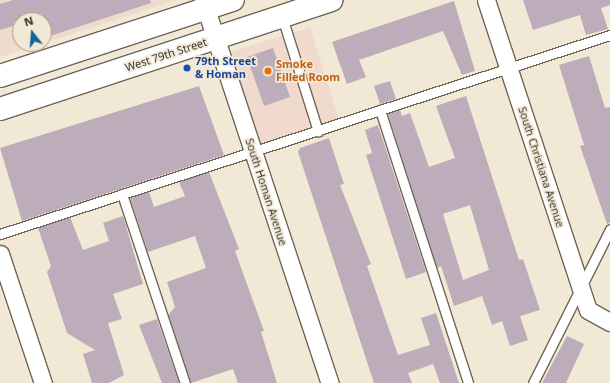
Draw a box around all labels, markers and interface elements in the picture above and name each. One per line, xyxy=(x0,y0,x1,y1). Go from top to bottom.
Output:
north arrow xyxy=(12,12,52,52)
text: N xyxy=(22,13,35,29)
street label: West 79th Street xyxy=(123,36,209,74)
place label: 79th Street & Homan xyxy=(195,55,256,81)
place label: Smoke Filled Room xyxy=(276,58,340,84)
marker: 79th Street & Homan xyxy=(182,63,192,73)
marker: Smoke Filled Room xyxy=(263,66,273,76)
street label: South Christiana Avenue xyxy=(515,105,567,229)
street label: South Homan Avenue xyxy=(242,137,290,247)

